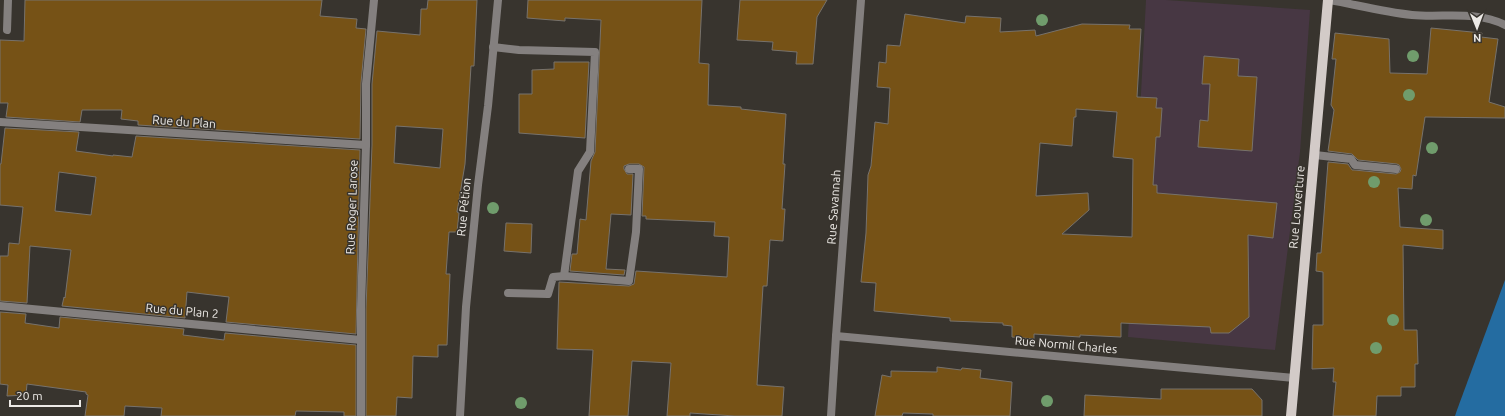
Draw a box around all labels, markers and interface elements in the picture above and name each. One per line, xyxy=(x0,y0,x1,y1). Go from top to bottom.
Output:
north arrow xyxy=(1457,8,1497,48)
text: N xyxy=(1473,32,1481,44)
street label: Rue du Plan xyxy=(152,113,216,130)
street label: Rue Roger Larose xyxy=(343,159,360,255)
street label: Rue Louverture xyxy=(1286,165,1307,249)
street label: Rue Savannah xyxy=(824,169,843,245)
street label: Rue Pétion xyxy=(454,177,473,237)
street label: Rue du Plan 2 xyxy=(145,301,219,320)
street label: Rue Normil Charles xyxy=(1014,334,1118,355)
scale bar xyxy=(10,382,80,408)
text: 20 m xyxy=(16,389,43,402)

